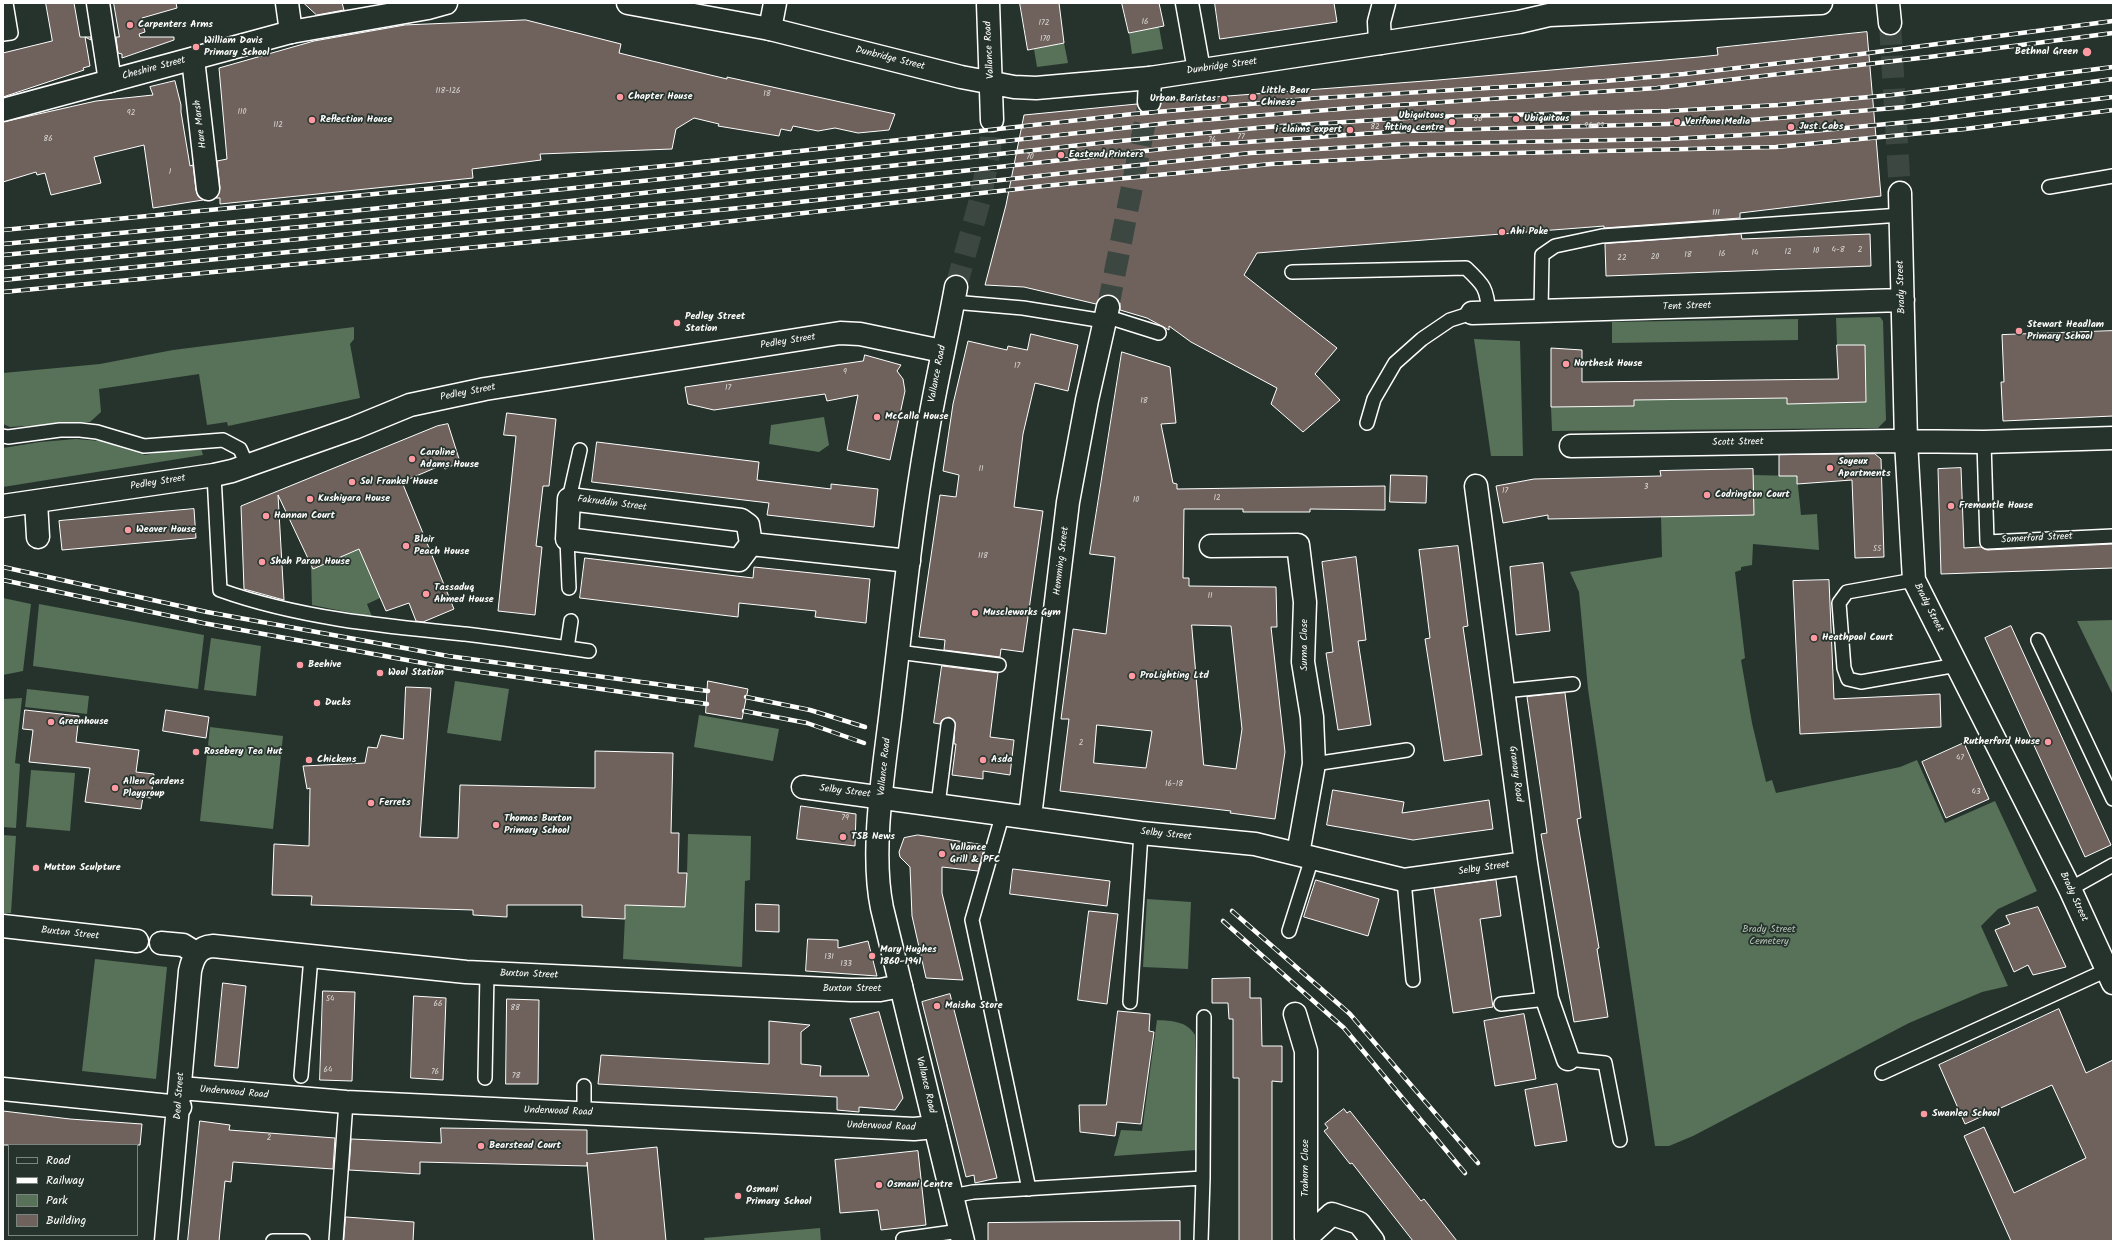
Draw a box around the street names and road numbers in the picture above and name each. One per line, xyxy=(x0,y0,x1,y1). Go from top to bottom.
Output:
street label: Vallance Road xyxy=(982,21,998,79)
street label: Dunbridge Street xyxy=(854,45,926,73)
street label: Cheshire Street xyxy=(121,55,187,83)
street label: Dunbridge Street xyxy=(1186,56,1258,78)
street label: Hare Marsh xyxy=(192,99,210,149)
street label: Brady Street xyxy=(1895,260,1909,314)
street label: Tent Street xyxy=(1663,300,1711,314)
street label: Pedley Street xyxy=(759,332,817,352)
street label: Vallance Road xyxy=(927,344,949,404)
street label: Pedley Street xyxy=(439,382,497,404)
street label: Scott Street xyxy=(1712,437,1764,449)
street label: Pedley Street xyxy=(129,473,187,493)
street label: Fakruddin Street xyxy=(577,494,647,514)
street label: Hemming Street xyxy=(1052,526,1072,596)
street label: Somerford Street xyxy=(2001,531,2073,547)
street label: Brady Street xyxy=(1911,581,1945,635)
street label: Surma Close xyxy=(1299,619,1311,671)
street label: Vallance Road xyxy=(876,738,894,796)
street label: Granary Road xyxy=(1506,745,1524,803)
street label: Selby Street xyxy=(819,783,871,801)
street label: Selby Street xyxy=(1140,826,1192,844)
street label: Selby Street xyxy=(1458,859,1510,879)
street label: Brady Street xyxy=(2056,870,2090,924)
street label: Buxton Street xyxy=(40,925,100,943)
street label: Buxton Street xyxy=(500,968,558,982)
street label: Buxton Street xyxy=(823,983,881,995)
street label: Vallance Road xyxy=(913,1055,937,1115)
street label: Deal Street xyxy=(172,1072,188,1120)
street label: Underwood Road xyxy=(199,1084,269,1102)
street label: Underwood Road xyxy=(523,1105,593,1119)
street label: Underwood Road xyxy=(846,1120,916,1134)
street label: Trahorn Close xyxy=(1300,1139,1312,1197)

